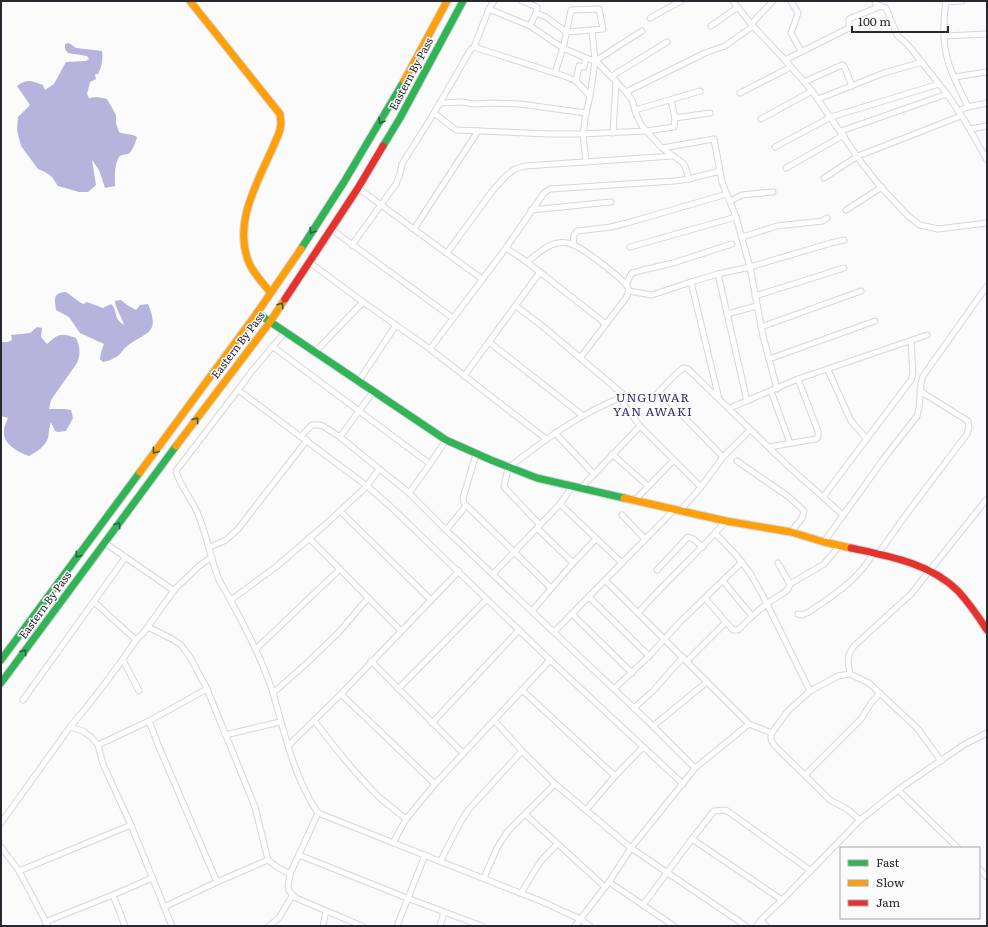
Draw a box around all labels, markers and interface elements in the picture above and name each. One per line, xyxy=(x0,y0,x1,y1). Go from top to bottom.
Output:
scale bar xyxy=(852,8,948,34)
text: 100 m xyxy=(858,12,891,30)
street label: Eastern By Pass xyxy=(384,34,436,113)
one-way arrow xyxy=(379,117,386,124)
one-way arrow xyxy=(310,227,317,234)
one-way arrow xyxy=(276,302,284,309)
street label: Eastern By Pass xyxy=(207,307,268,381)
district label: UNGUWAR YAN AWAKI xyxy=(613,388,693,420)
one-way arrow xyxy=(191,418,198,425)
one-way arrow xyxy=(153,447,160,454)
one-way arrow xyxy=(113,522,120,529)
one-way arrow xyxy=(76,551,83,558)
street label: Eastern By Pass xyxy=(14,567,74,642)
one-way arrow xyxy=(19,649,26,656)
legend xyxy=(840,847,980,919)
text: Fast xyxy=(876,853,900,871)
text: Slow xyxy=(876,873,905,891)
text: Jam xyxy=(876,893,901,911)

